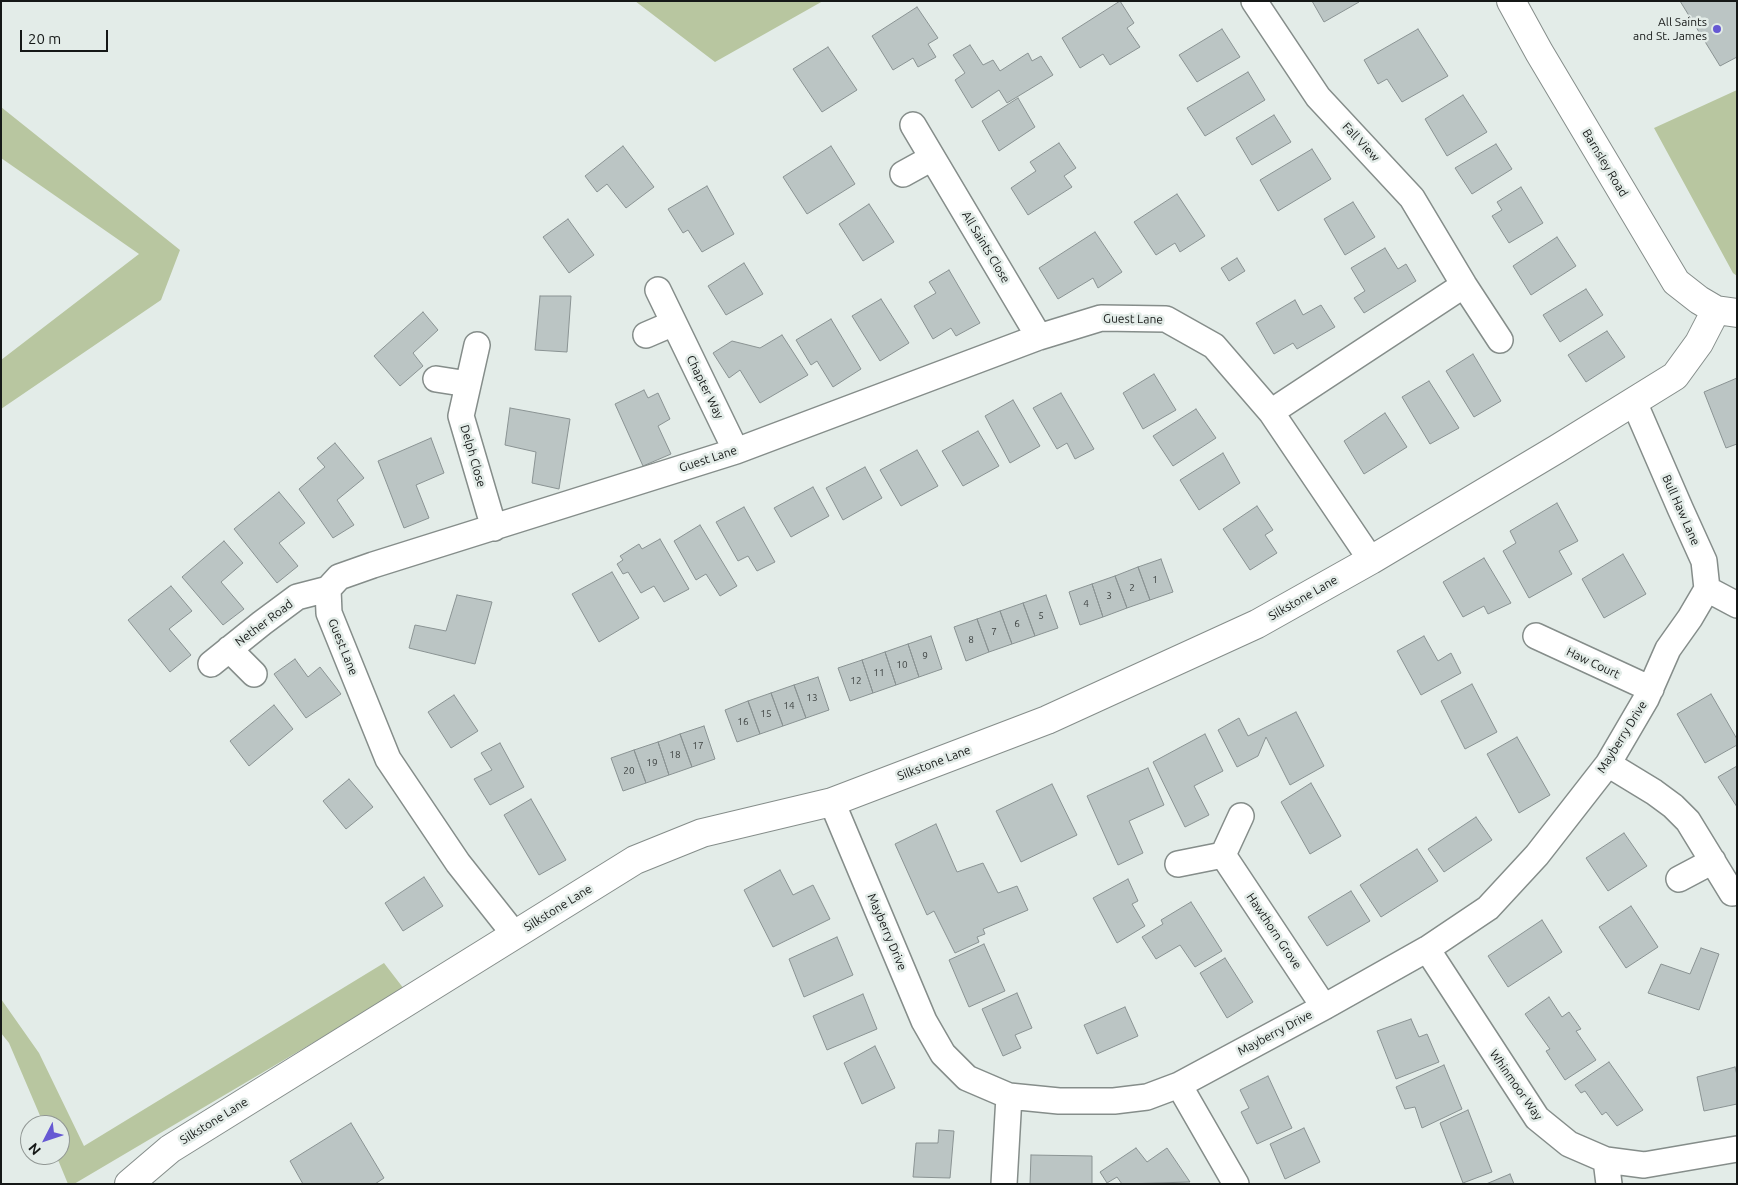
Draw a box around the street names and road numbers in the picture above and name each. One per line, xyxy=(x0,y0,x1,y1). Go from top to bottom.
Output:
street label: Fall View xyxy=(1339,120,1383,164)
street label: Barnsley Road xyxy=(1579,127,1631,199)
street label: All Saints Close xyxy=(959,209,1013,285)
street label: Guest Lane xyxy=(1103,311,1163,327)
street label: Chapter Way xyxy=(683,353,727,421)
street label: Delph Close xyxy=(457,423,489,489)
street label: Guest Lane xyxy=(677,443,739,475)
street label: Bull Haw Lane xyxy=(1659,472,1703,548)
street label: Silkstone Lane xyxy=(1266,572,1340,624)
street label: Nether Road xyxy=(232,597,296,649)
street label: Guest Lane xyxy=(325,617,361,677)
street label: Haw Court xyxy=(1564,644,1622,682)
street label: Mayberry Drive xyxy=(1594,698,1650,776)
street label: Silkstone Lane xyxy=(895,742,973,784)
street label: Silkstone Lane xyxy=(521,881,595,935)
street label: Hawthorn Grove xyxy=(1243,890,1305,972)
street label: Mayberry Drive xyxy=(864,891,910,973)
street label: Mayberry Drive xyxy=(1235,1007,1315,1059)
street label: Whinmoor Way xyxy=(1487,1047,1545,1123)
street label: Silkstone Lane xyxy=(177,1094,251,1148)

